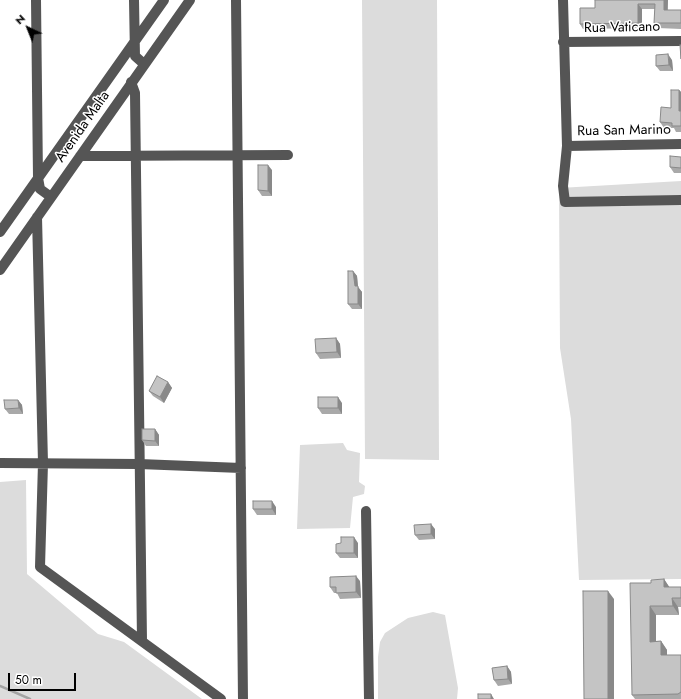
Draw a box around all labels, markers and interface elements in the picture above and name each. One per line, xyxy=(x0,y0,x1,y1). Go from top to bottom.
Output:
north arrow xyxy=(8,8,48,48)
text: N xyxy=(11,10,28,28)
street label: Rua Vaticano xyxy=(584,19,660,37)
street label: Avenida Malta xyxy=(52,88,114,166)
street label: Rua San Marino xyxy=(577,122,671,140)
scale bar xyxy=(10,665,78,691)
text: 50 m xyxy=(15,671,42,689)

